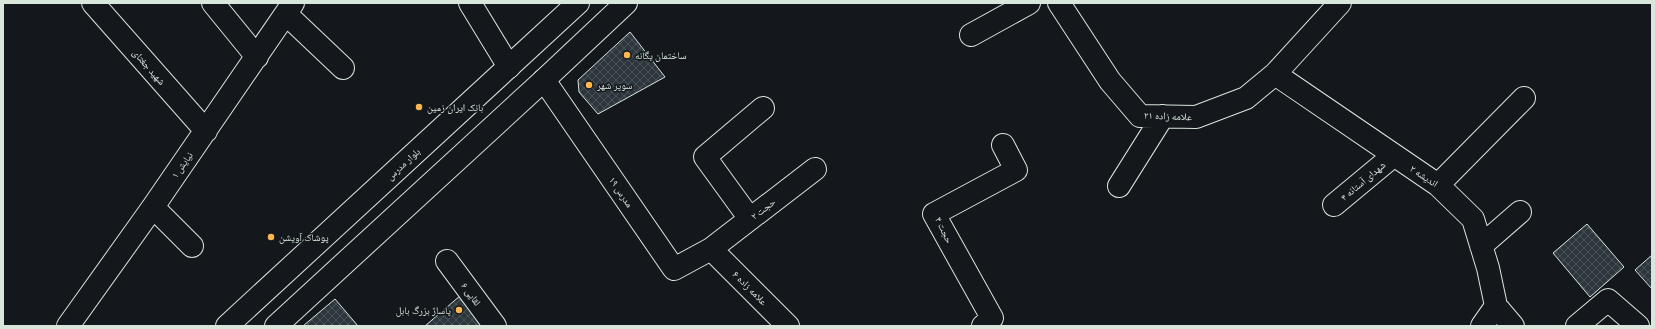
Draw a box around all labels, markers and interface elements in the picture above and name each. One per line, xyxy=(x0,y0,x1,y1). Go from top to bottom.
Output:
street label: شهید جغتای xyxy=(130,47,168,88)
marker: ساختمان یگانه xyxy=(622,50,632,60)
place label: ساختمان یگانه xyxy=(635,50,687,62)
marker: سوپر شهر xyxy=(584,80,594,90)
place label: سوپر شهر xyxy=(596,80,633,92)
marker: بانک ایران زمین xyxy=(414,102,424,112)
place label: بانک ایران زمین xyxy=(427,102,484,114)
street label: علامه زاده ۲۱ xyxy=(1144,110,1192,122)
street label: بلوار مدرس xyxy=(384,146,423,183)
street label: نیایش ۱ xyxy=(169,150,196,181)
street label: شهدای آستانه ۴ xyxy=(1338,159,1389,204)
street label: اندیشه ۲ xyxy=(1408,163,1440,189)
street label: مدرس ۱۹ xyxy=(606,175,635,210)
street label: حجت ۲ xyxy=(749,196,778,222)
street label: حجت ۴ xyxy=(933,215,955,246)
marker: پوشاک آویشن xyxy=(266,232,276,242)
place label: پوشاک آویشن xyxy=(279,232,329,244)
street label: علامه زاده ۶ xyxy=(731,269,769,307)
street label: لقایی ۶ xyxy=(458,280,483,308)
place label: پاساژ بزرگ بابل xyxy=(396,305,451,317)
marker: پاساژ بزرگ بابل xyxy=(454,305,464,315)

